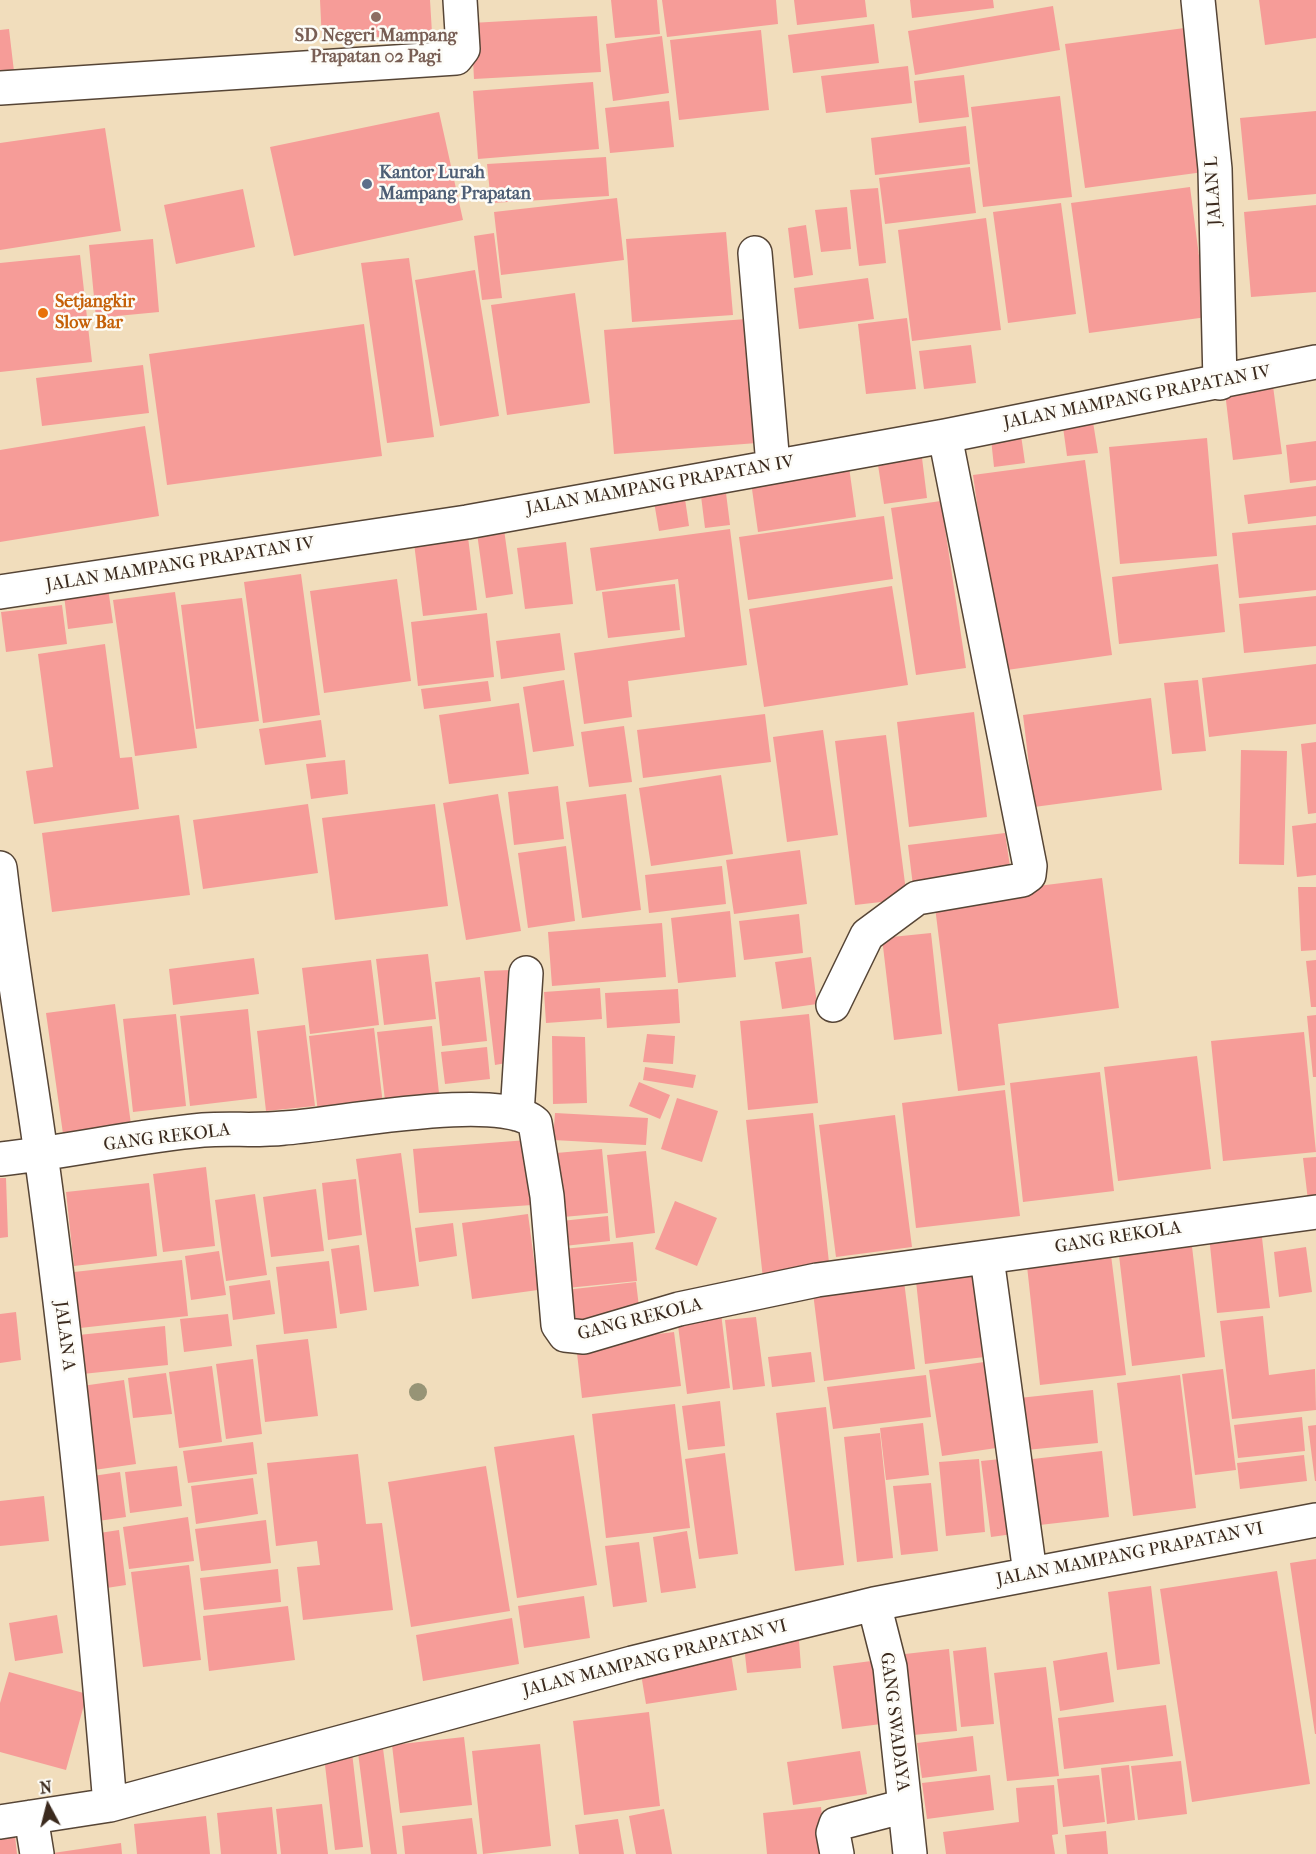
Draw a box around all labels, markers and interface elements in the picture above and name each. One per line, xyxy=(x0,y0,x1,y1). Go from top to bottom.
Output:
marker: SD Negeri Mampang Prapatan 02 Pagi xyxy=(369,10,383,24)
place label: SD Negeri Mampang Prapatan 02 Pagi xyxy=(295,26,457,68)
street label: JALAN L xyxy=(1201,156,1227,226)
place label: Kantor Lurah Mampang Prapatan xyxy=(379,163,531,206)
marker: Kantor Lurah Mampang Prapatan xyxy=(360,177,374,191)
place label: Setjangkir Slow Bar xyxy=(55,292,135,334)
marker: Setjangkir Slow Bar xyxy=(36,306,50,320)
street label: JALAN MAMPANG PRAPATAN IV xyxy=(1002,361,1272,435)
street label: JALAN MAMPANG PRAPATAN IV xyxy=(524,452,796,520)
street label: JALAN MAMPANG PRAPATAN IV xyxy=(44,533,316,597)
street label: GANG REKOLA xyxy=(102,1119,232,1157)
street label: GANG REKOLA xyxy=(1053,1217,1183,1259)
street label: GANG REKOLA xyxy=(575,1294,705,1346)
street label: JALAN A xyxy=(49,1300,79,1372)
street label: JALAN MAMPANG PRAPATAN VI xyxy=(995,1518,1265,1592)
street label: JALAN MAMPANG PRAPATAN VI xyxy=(521,1616,789,1702)
street label: GANG SWADAYA xyxy=(875,1651,913,1793)
north arrow xyxy=(18,1776,78,1836)
text: N xyxy=(39,1777,53,1798)

